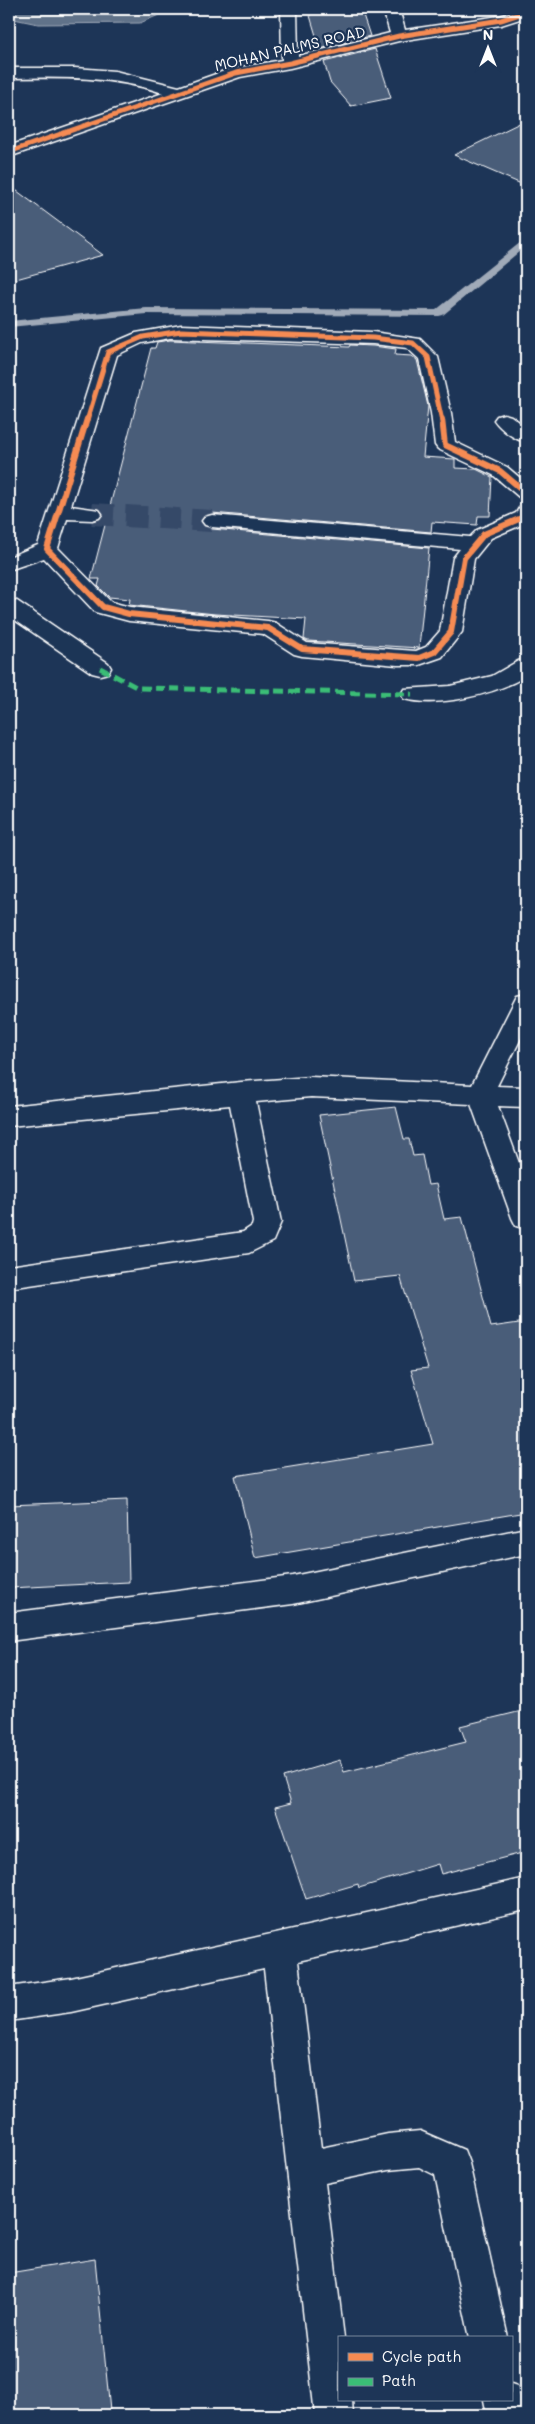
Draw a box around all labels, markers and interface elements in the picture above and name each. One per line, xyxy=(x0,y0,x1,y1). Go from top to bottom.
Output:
street label: MOHAN PALMS ROAD xyxy=(212,21,367,75)
north arrow xyxy=(462,22,512,72)
text: N xyxy=(483,25,493,44)
legend xyxy=(338,2336,512,2402)
text: Cycle path xyxy=(382,2346,461,2366)
text: Path xyxy=(382,2370,416,2390)

